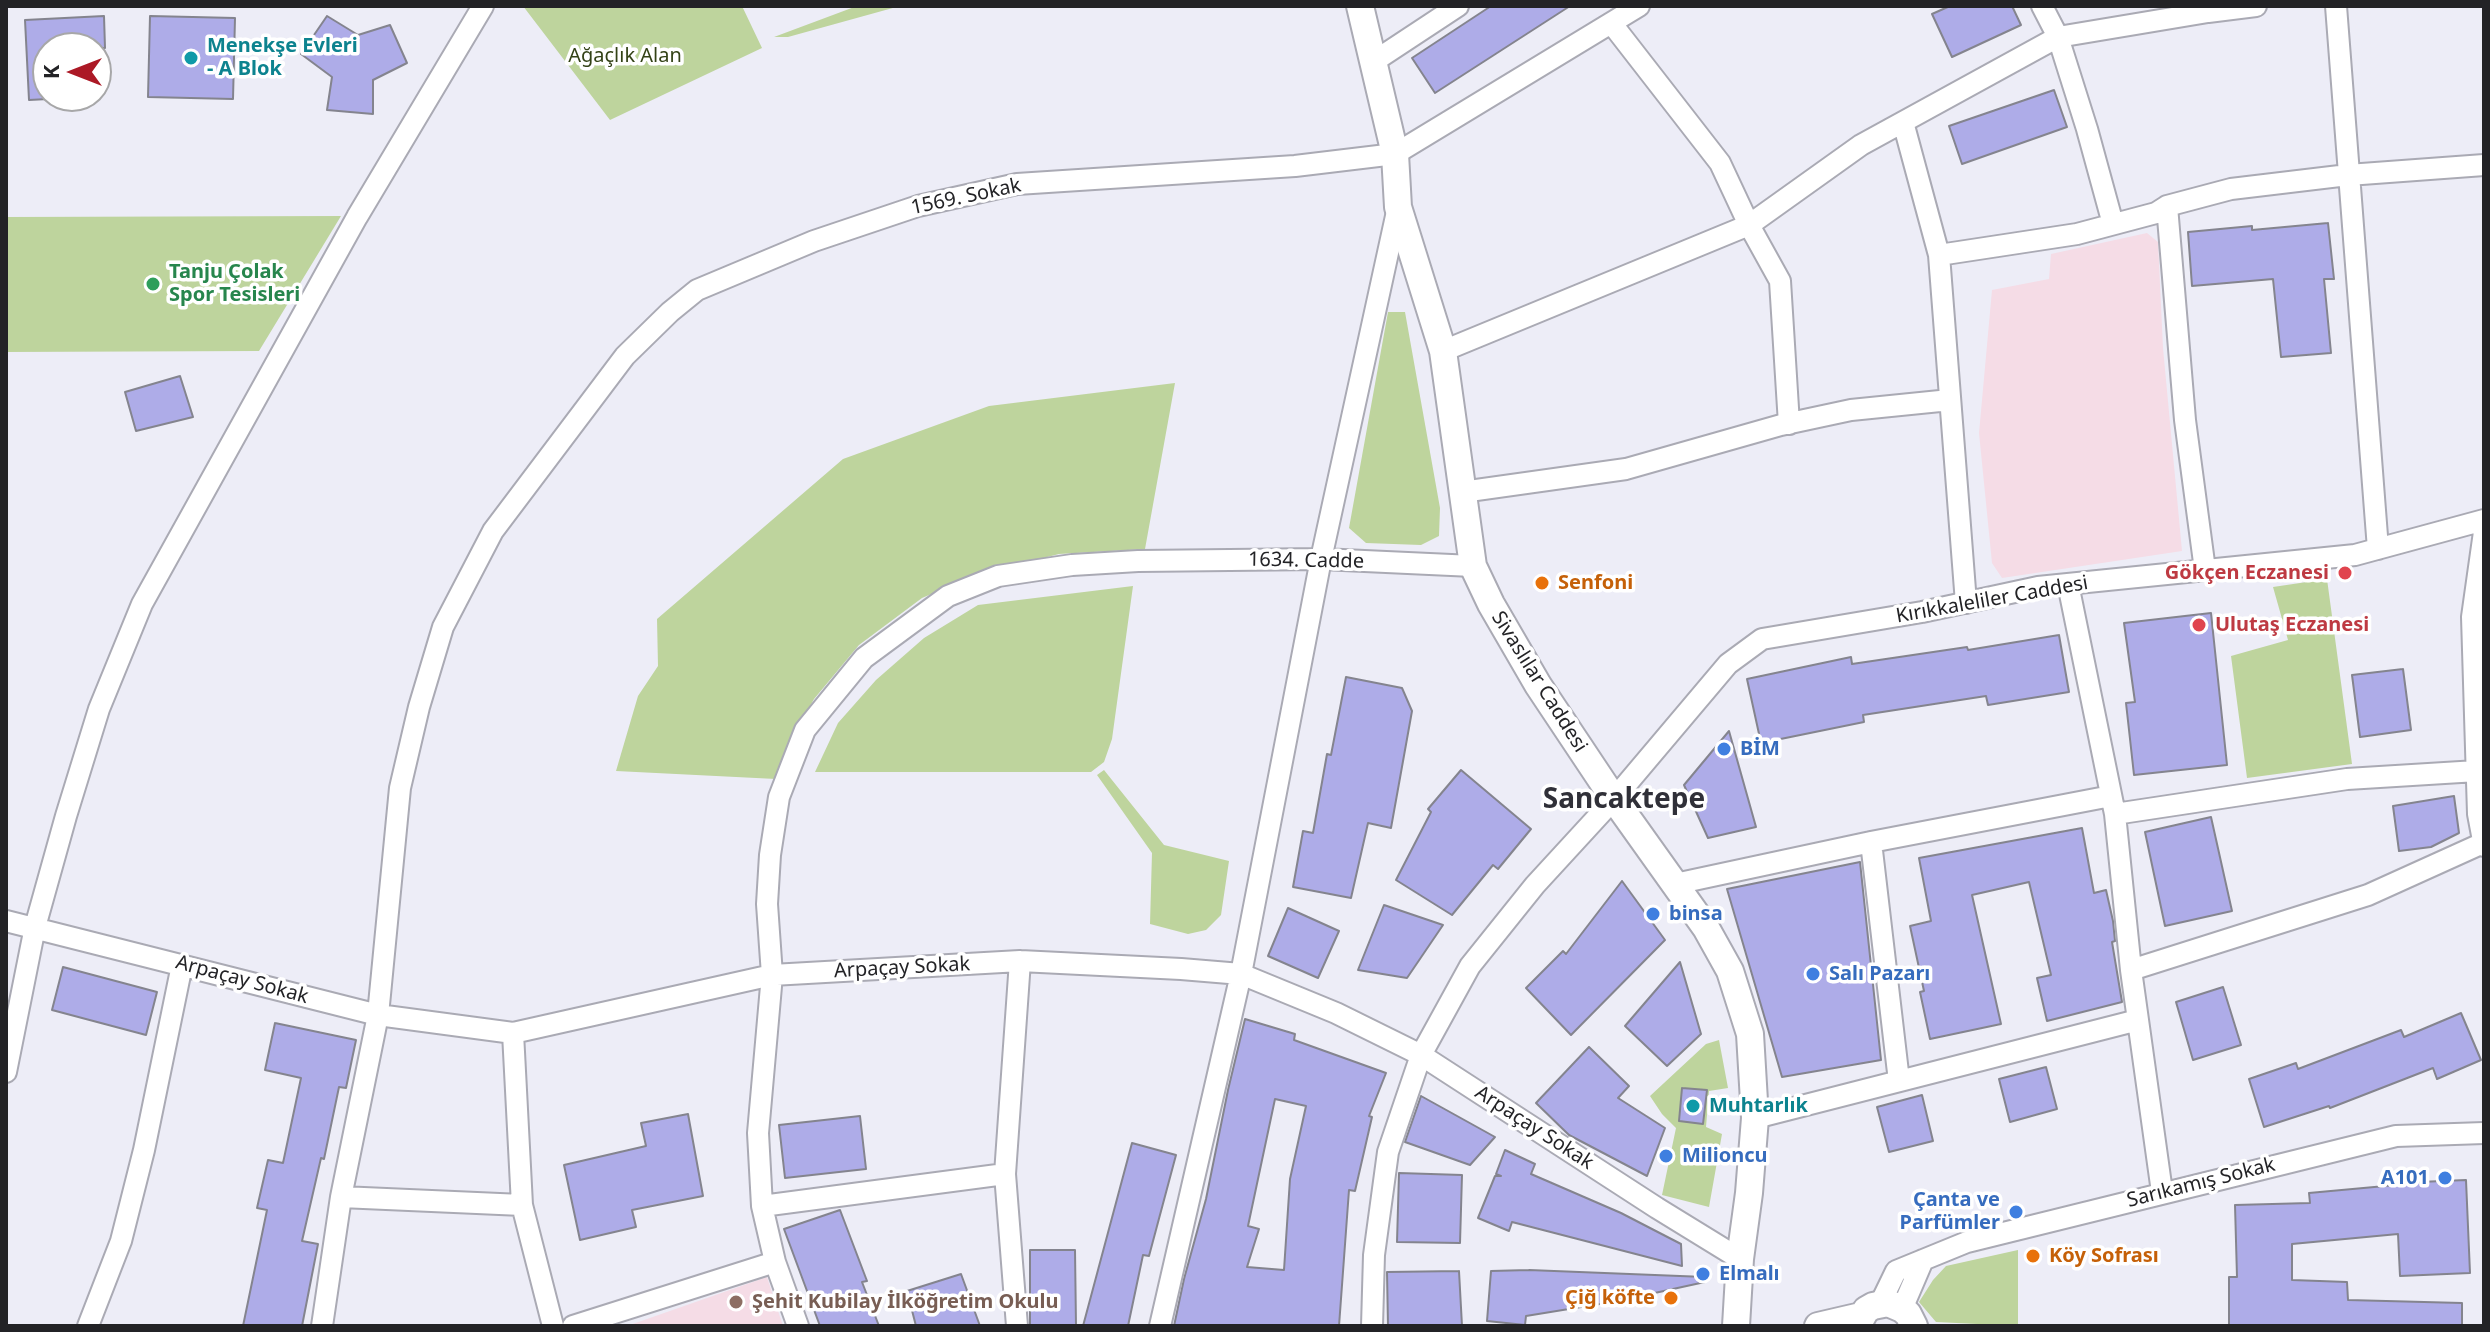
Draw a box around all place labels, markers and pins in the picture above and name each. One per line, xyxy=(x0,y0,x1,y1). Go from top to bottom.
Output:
place label: Menekşe Evleri - A Blok xyxy=(207,34,358,81)
marker: Menekşe Evleri - A Blok xyxy=(182,49,200,67)
place label: Tanju Çolak Spor Tesisleri xyxy=(169,260,300,307)
marker: Tanju Çolak Spor Tesisleri xyxy=(144,275,162,293)
place label: Gökçen Eczanesi xyxy=(2165,561,2329,585)
marker: Gökçen Eczanesi xyxy=(2336,564,2354,582)
place label: Senfoni xyxy=(1558,571,1633,595)
marker: Senfoni xyxy=(1533,574,1551,592)
place label: Ulutaş Eczanesi xyxy=(2215,613,2369,637)
marker: Ulutaş Eczanesi xyxy=(2190,616,2208,634)
place label: BİM xyxy=(1740,737,1780,761)
marker: BİM xyxy=(1715,740,1733,758)
place label: binsa xyxy=(1669,902,1723,926)
marker: binsa xyxy=(1644,905,1662,923)
place label: Salı Pazarı xyxy=(1829,962,1930,986)
marker: Salı Pazarı xyxy=(1804,965,1822,983)
place label: Muhtarlık xyxy=(1709,1094,1808,1118)
marker: Muhtarlık xyxy=(1684,1097,1702,1115)
place label: Milioncu xyxy=(1682,1144,1768,1168)
marker: Milioncu xyxy=(1657,1147,1675,1165)
place label: A101 xyxy=(2381,1166,2429,1190)
marker: A101 xyxy=(2436,1169,2454,1187)
place label: Çanta ve Parfümler xyxy=(1900,1188,2000,1235)
marker: Çanta ve Parfümler xyxy=(2007,1203,2025,1221)
place label: Köy Sofrası xyxy=(2049,1244,2159,1268)
marker: Köy Sofrası xyxy=(2024,1247,2042,1265)
place label: Elmalı xyxy=(1719,1262,1780,1286)
marker: Elmalı xyxy=(1694,1265,1712,1283)
place label: Çiğ köfte xyxy=(1565,1286,1655,1310)
marker: Çiğ köfte xyxy=(1662,1289,1680,1307)
place label: Şehit Kubilay İlköğretim Okulu xyxy=(752,1290,1059,1314)
marker: Şehit Kubilay İlköğretim Okulu xyxy=(727,1293,745,1311)

